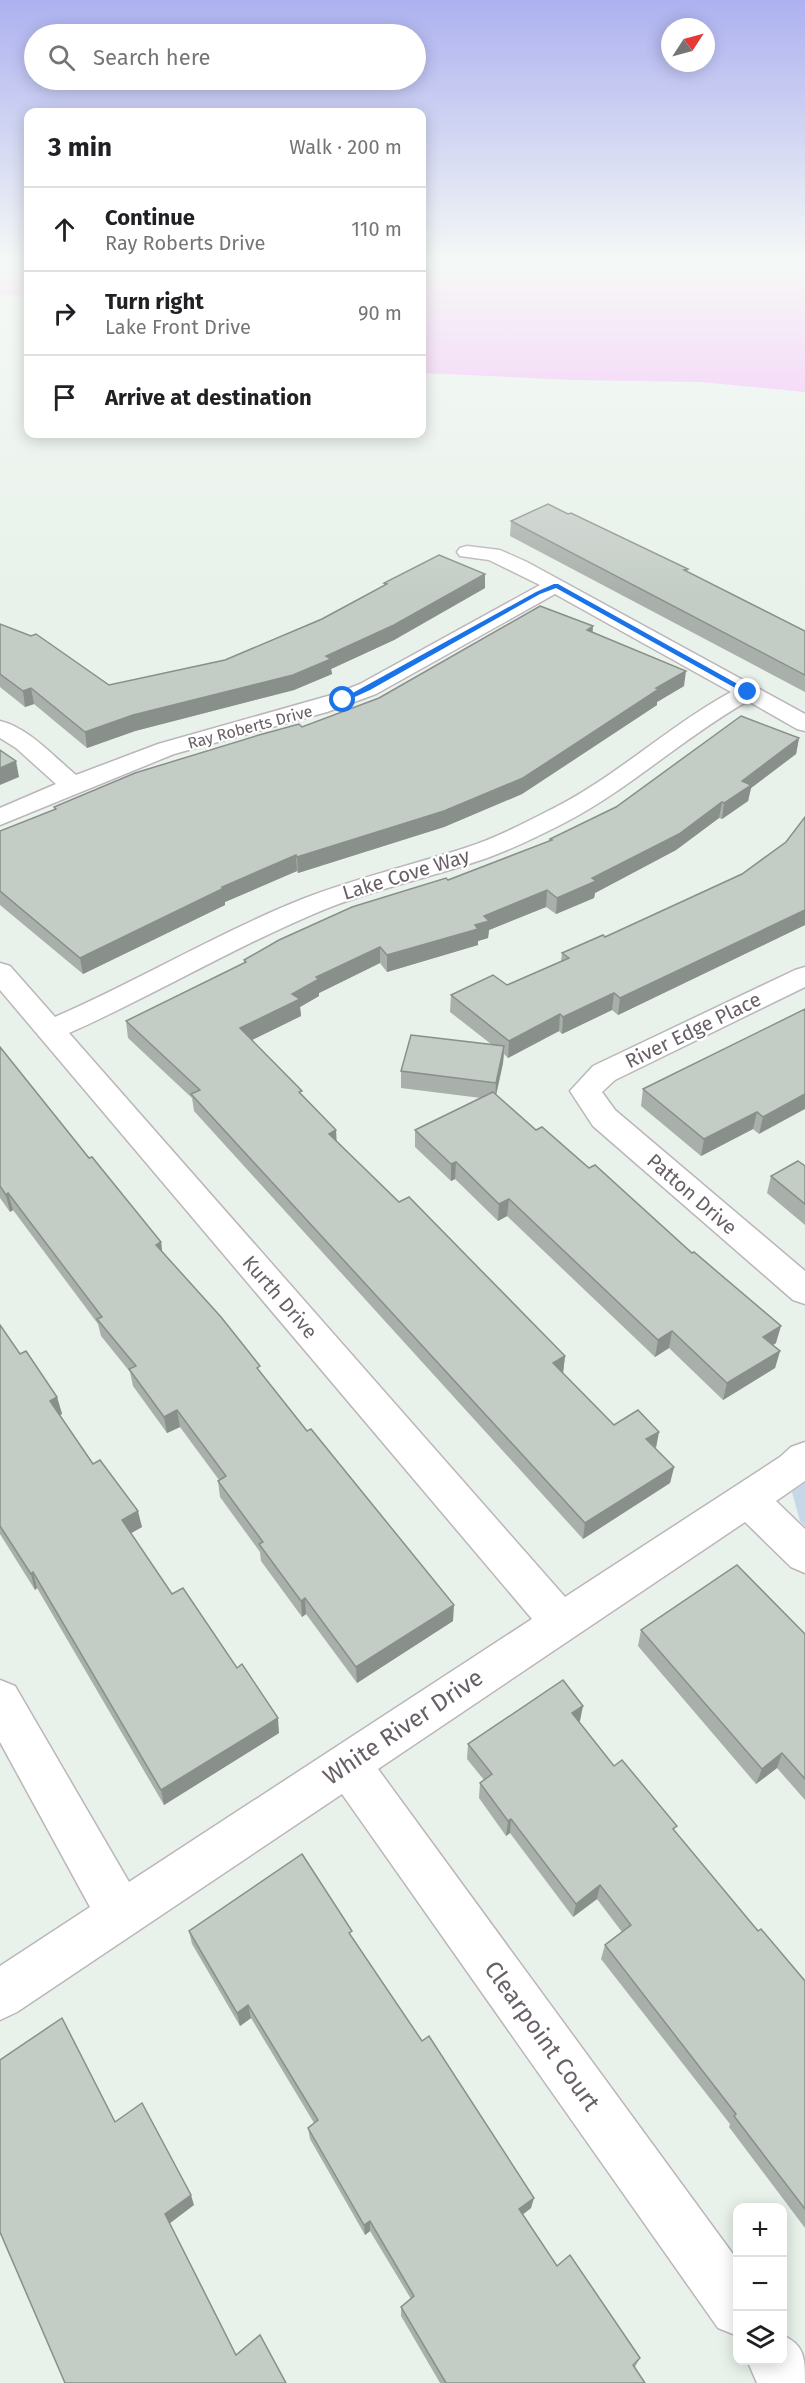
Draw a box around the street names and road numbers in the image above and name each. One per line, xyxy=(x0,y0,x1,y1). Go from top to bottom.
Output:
street label: Ray Roberts Drive xyxy=(186,701,314,753)
street label: Lake Cove Way xyxy=(340,843,473,905)
street label: River Edge Place xyxy=(621,987,765,1073)
street label: Patton Drive xyxy=(642,1148,742,1240)
street label: Kurth Drive xyxy=(237,1251,323,1343)
street label: White River Drive xyxy=(318,1663,488,1791)
street label: Clearpoint Court xyxy=(478,1956,606,2117)

